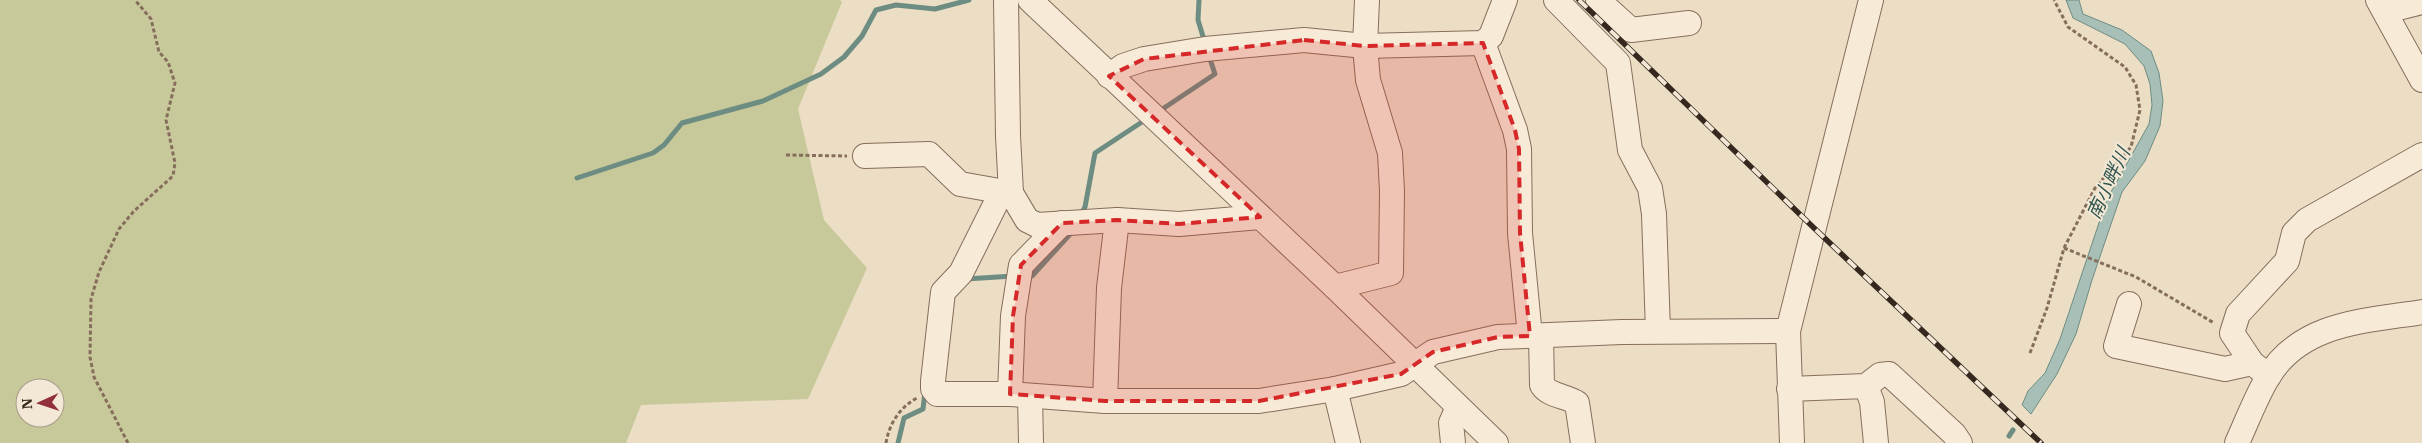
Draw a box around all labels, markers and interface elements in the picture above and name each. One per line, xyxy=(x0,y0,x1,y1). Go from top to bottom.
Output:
water label: 南小畔川 xyxy=(2081,142,2136,223)
north arrow xyxy=(15,378,65,428)
text: N xyxy=(18,398,36,410)

